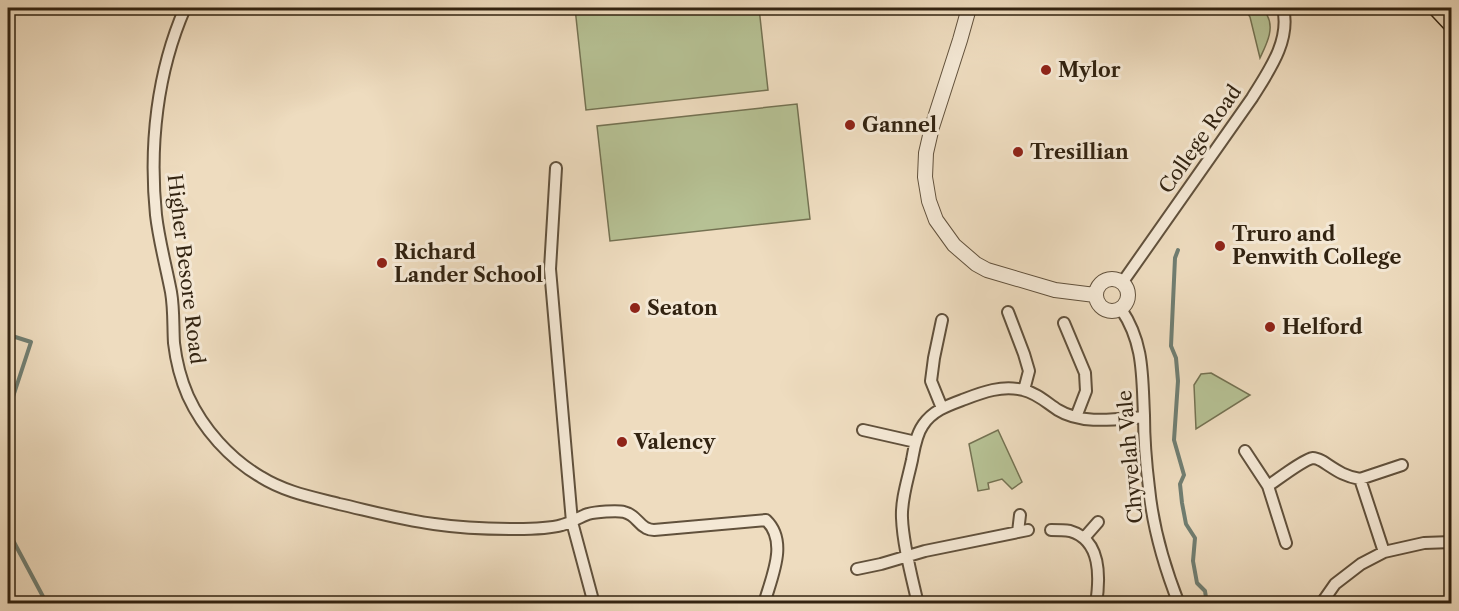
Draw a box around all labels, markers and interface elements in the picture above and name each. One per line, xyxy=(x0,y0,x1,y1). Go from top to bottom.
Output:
place label: Mylor xyxy=(1058,58,1121,82)
marker: Mylor xyxy=(1039,63,1053,77)
street label: College Road xyxy=(1154,80,1246,198)
place label: Gannel xyxy=(862,113,937,137)
marker: Gannel xyxy=(843,118,857,132)
place label: Tresillian xyxy=(1030,140,1129,164)
marker: Tresillian xyxy=(1011,145,1025,159)
street label: Higher Besore Road xyxy=(162,173,210,365)
place label: Truro and Penwith College xyxy=(1232,222,1401,269)
marker: Truro and Penwith College xyxy=(1213,239,1227,253)
place label: Richard Lander School xyxy=(394,240,543,287)
marker: Richard Lander School xyxy=(375,256,389,270)
place label: Seaton xyxy=(647,296,718,320)
marker: Seaton xyxy=(628,301,642,315)
place label: Helford xyxy=(1282,315,1363,339)
marker: Helford xyxy=(1263,320,1277,334)
street label: Chyvelah Vale xyxy=(1112,389,1148,525)
place label: Valency xyxy=(633,430,716,454)
marker: Valency xyxy=(615,435,629,449)

